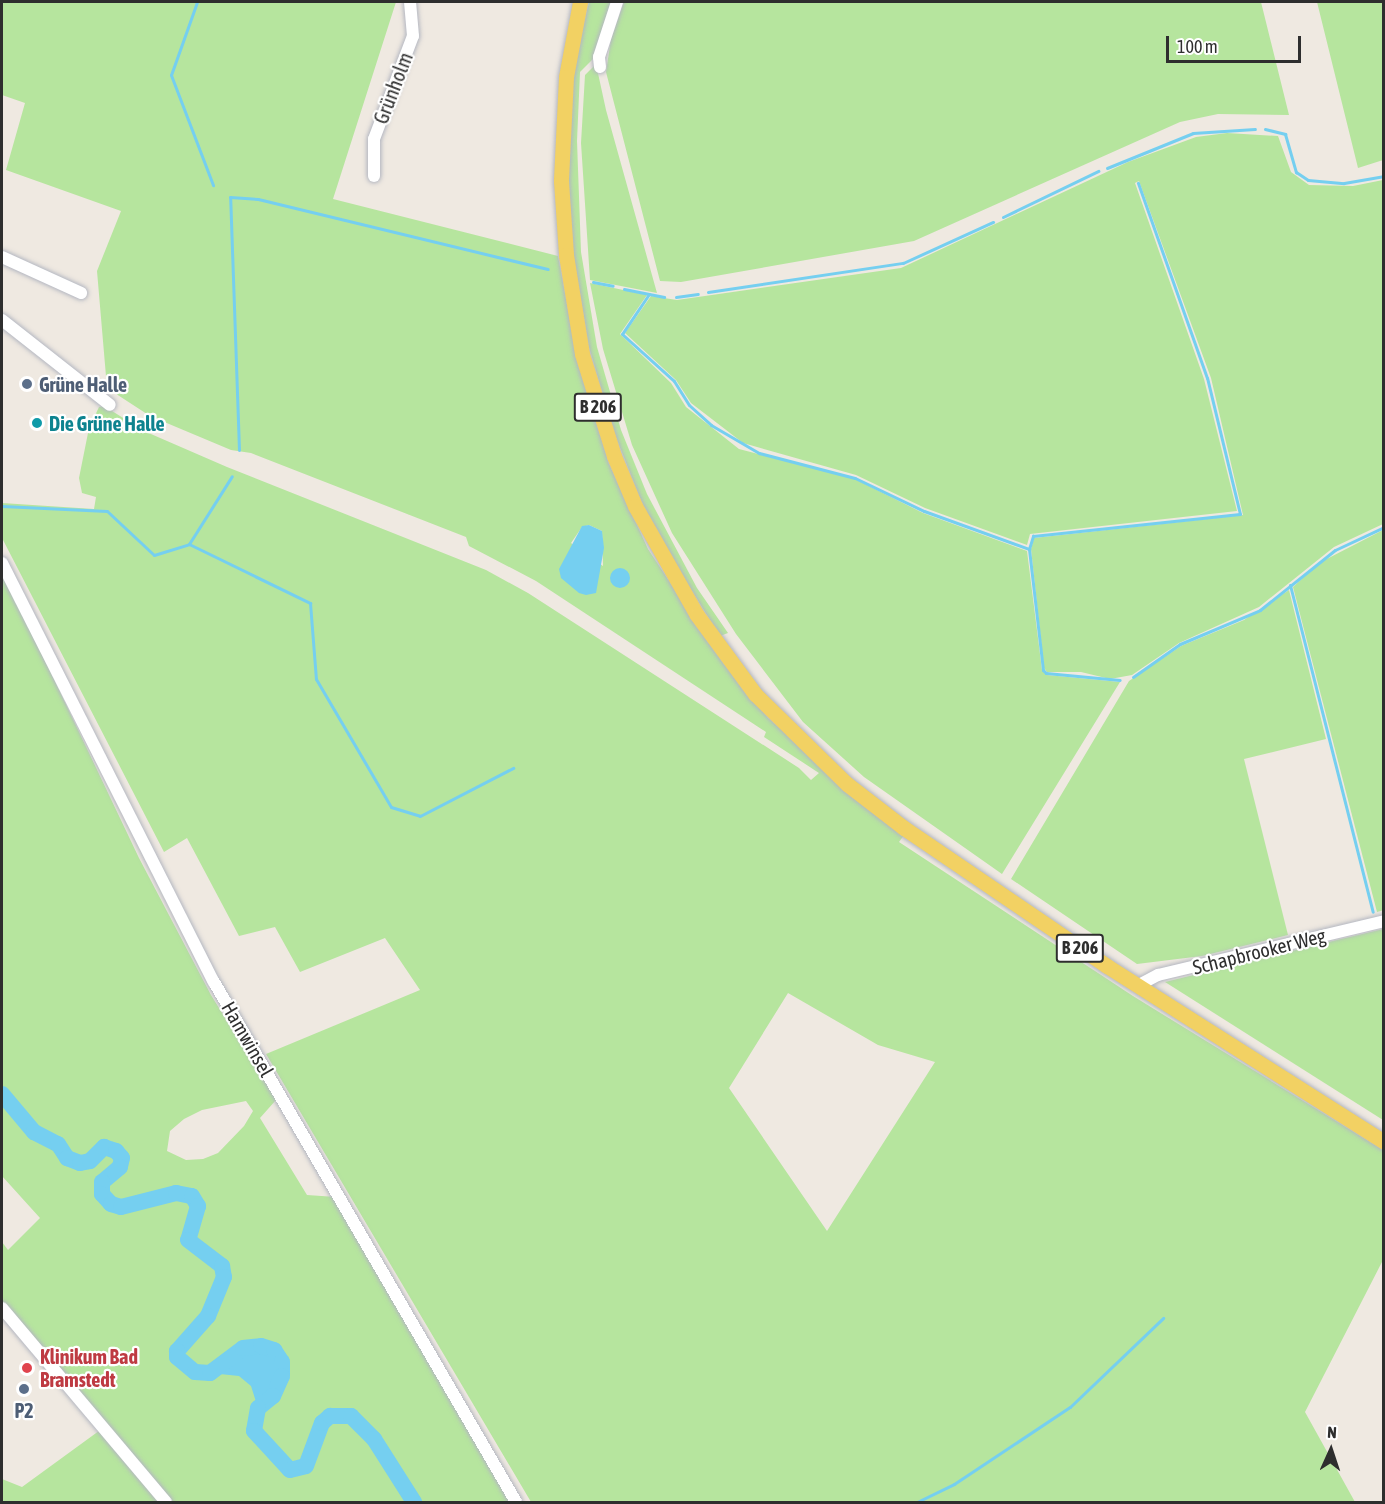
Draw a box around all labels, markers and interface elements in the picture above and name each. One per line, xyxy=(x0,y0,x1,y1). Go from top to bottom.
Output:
scale bar xyxy=(1169,24,1304,62)
text: 100 m xyxy=(1177,36,1218,57)
street label: Grünholm xyxy=(368,49,418,127)
place label: Grüne Halle xyxy=(39,372,127,396)
marker: Grüne Halle xyxy=(20,377,34,391)
road number: B 206 xyxy=(572,392,624,422)
place label: Die Grüne Halle xyxy=(49,411,165,435)
marker: Die Grüne Halle xyxy=(30,416,44,430)
street label: Schapbrooker Weg xyxy=(1190,923,1328,979)
road number: B 206 xyxy=(1054,933,1106,963)
street label: Hamwinsel xyxy=(217,997,279,1081)
place label: Klinikum Bad Bramstedt xyxy=(40,1344,138,1391)
marker: Klinikum Bad Bramstedt xyxy=(18,1359,36,1377)
marker: P2 xyxy=(17,1382,31,1396)
place label: P2 xyxy=(14,1398,34,1422)
north arrow xyxy=(1301,1420,1361,1480)
text: N xyxy=(1327,1423,1337,1441)

